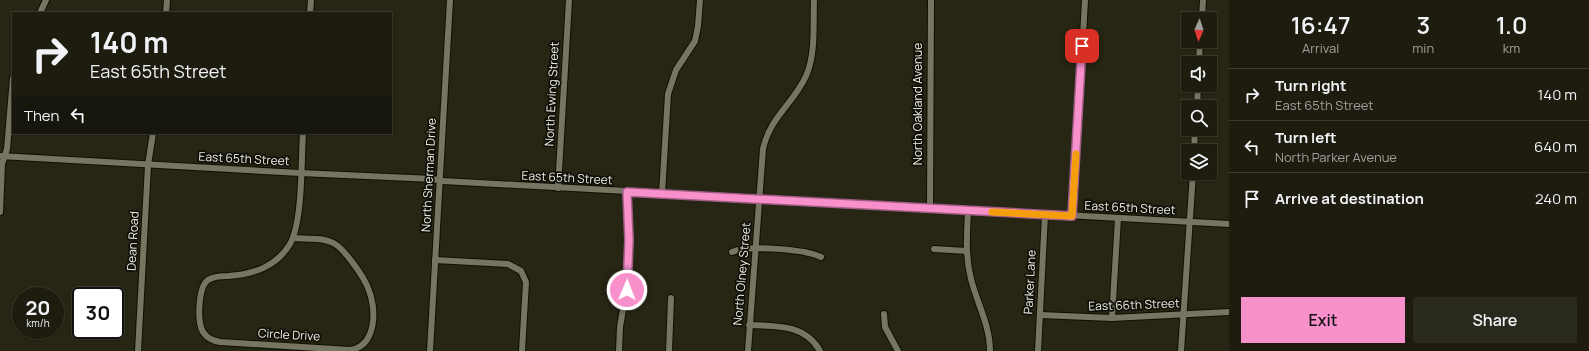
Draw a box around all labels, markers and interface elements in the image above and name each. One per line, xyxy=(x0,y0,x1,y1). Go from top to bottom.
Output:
text: 16:47 xyxy=(1291,8,1351,41)
text: 3 xyxy=(1416,8,1430,41)
text: 1.0 xyxy=(1496,8,1527,41)
north arrow xyxy=(1181,12,1217,48)
map controls xyxy=(1181,12,1217,180)
text: 140 m xyxy=(90,23,169,61)
icon: right xyxy=(24,28,76,80)
pin xyxy=(1065,29,1099,63)
icon: arrive xyxy=(1071,35,1093,57)
text: Arrival xyxy=(1302,39,1339,57)
text: min xyxy=(1412,39,1434,57)
text: km xyxy=(1503,39,1520,57)
street label: North Ewing Street xyxy=(540,41,563,147)
street label: North Oakland Avenue xyxy=(909,43,926,165)
button: sound xyxy=(1181,56,1217,92)
text: East 65th Street xyxy=(90,59,226,83)
text: Turn right xyxy=(1275,75,1346,96)
icon: right xyxy=(1241,84,1263,106)
text: 140 m xyxy=(1537,84,1577,105)
text: East 65th Street xyxy=(1275,96,1374,114)
button: search xyxy=(1181,100,1217,136)
icon: left xyxy=(67,104,89,126)
text: Then xyxy=(24,105,59,126)
street label: North Sherman Drive xyxy=(417,117,440,232)
text: Turn left xyxy=(1275,127,1337,148)
icon: left xyxy=(1241,136,1263,158)
text: 640 m xyxy=(1534,136,1577,157)
button: layers xyxy=(1181,144,1217,180)
street label: East 65th Street xyxy=(198,148,290,169)
text: North Parker Avenue xyxy=(1275,148,1397,166)
street label: East 65th Street xyxy=(521,167,613,188)
icon: arrive xyxy=(1241,188,1263,210)
text: Arrive at destination xyxy=(1275,188,1424,209)
text: 240 m xyxy=(1535,188,1577,209)
street label: East 65th Street xyxy=(1084,197,1176,218)
street label: Dean Road xyxy=(122,211,143,271)
street label: North Olney Street xyxy=(729,222,754,326)
street label: Parker Lane xyxy=(1019,249,1040,315)
position arrow xyxy=(606,269,648,311)
speed limit sign: 30 xyxy=(72,287,124,339)
text: 20 xyxy=(25,294,51,321)
street label: East 66th Street xyxy=(1088,294,1180,315)
button: Exit xyxy=(1241,297,1405,343)
button: Share xyxy=(1413,297,1577,343)
text: km/h xyxy=(26,316,50,330)
street label: Circle Drive xyxy=(257,324,321,345)

